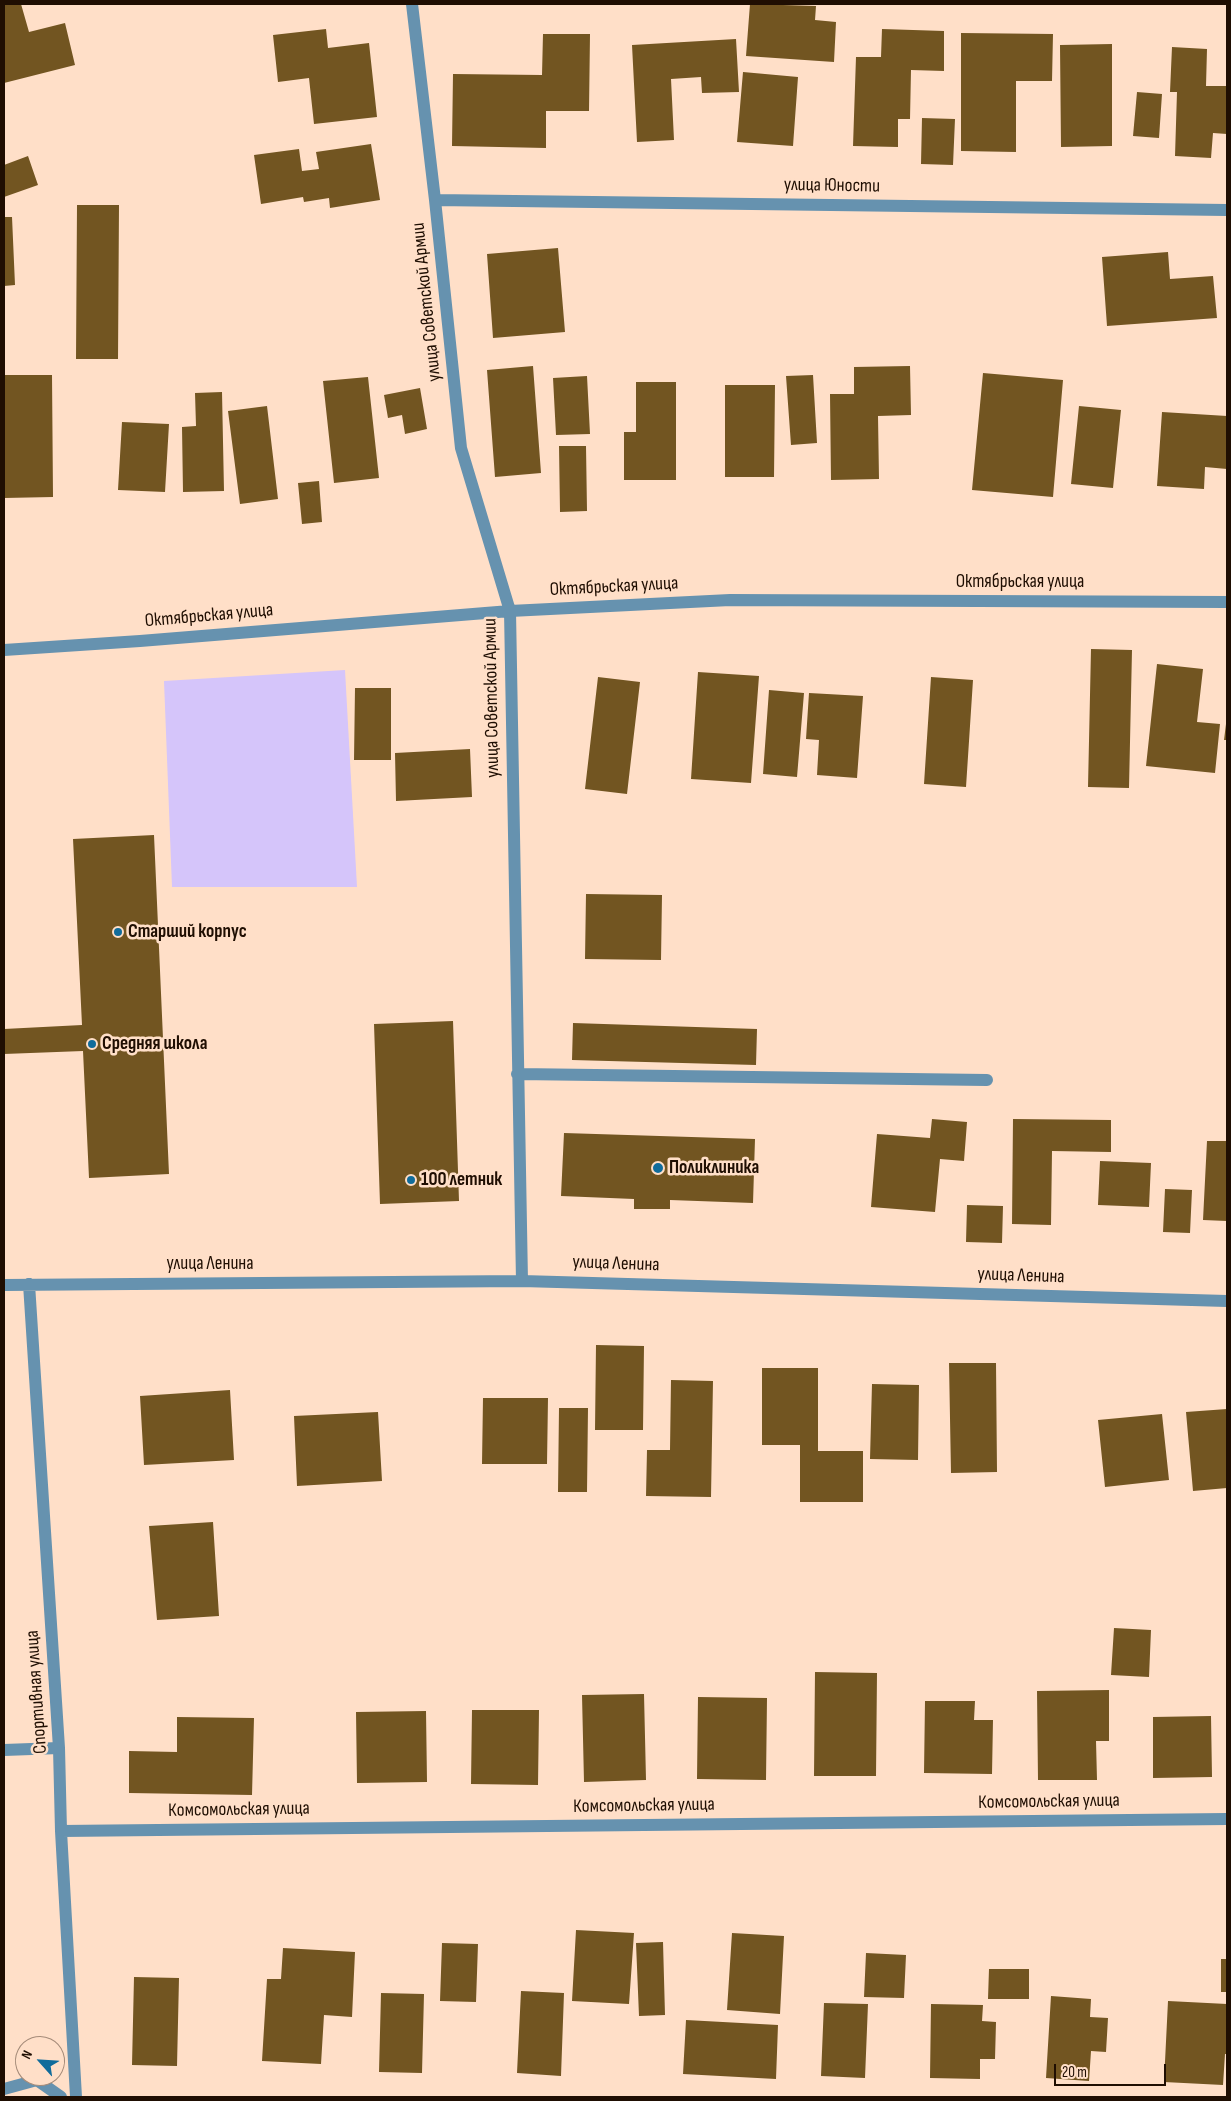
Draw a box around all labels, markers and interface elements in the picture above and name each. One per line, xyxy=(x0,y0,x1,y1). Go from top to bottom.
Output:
street label: улица Юности xyxy=(784,174,880,198)
street label: улица Советской Армии xyxy=(407,221,447,383)
street label: Октябрьская улица xyxy=(956,571,1084,593)
street label: Октябрьская улица xyxy=(549,572,679,602)
street label: Октябрьская улица xyxy=(144,599,274,633)
street label: улица Советской Армии xyxy=(479,618,505,778)
place label: Старший корпус xyxy=(128,921,247,943)
marker: Старший корпус xyxy=(112,926,124,938)
place label: Средняя школа xyxy=(102,1033,207,1055)
marker: Средняя школа xyxy=(86,1038,98,1050)
place label: Поликлиника xyxy=(669,1157,759,1179)
marker: Поликлиника xyxy=(651,1161,665,1175)
place label: 100 летник xyxy=(421,1169,502,1191)
marker: 100 летник xyxy=(405,1174,417,1186)
street label: улица Ленина xyxy=(572,1251,660,1277)
street label: улица Ленина xyxy=(166,1253,254,1275)
street label: улица Ленина xyxy=(977,1263,1065,1289)
street label: Спортивная улица xyxy=(21,1629,53,1755)
street label: Комсомольская улица xyxy=(978,1789,1120,1815)
street label: Комсомольская улица xyxy=(573,1793,715,1819)
street label: Комсомольская улица xyxy=(168,1797,310,1823)
north arrow xyxy=(15,2036,65,2086)
text: N xyxy=(18,2048,36,2062)
scale bar xyxy=(1056,2054,1168,2086)
text: 20 m xyxy=(1062,2063,1087,2082)

